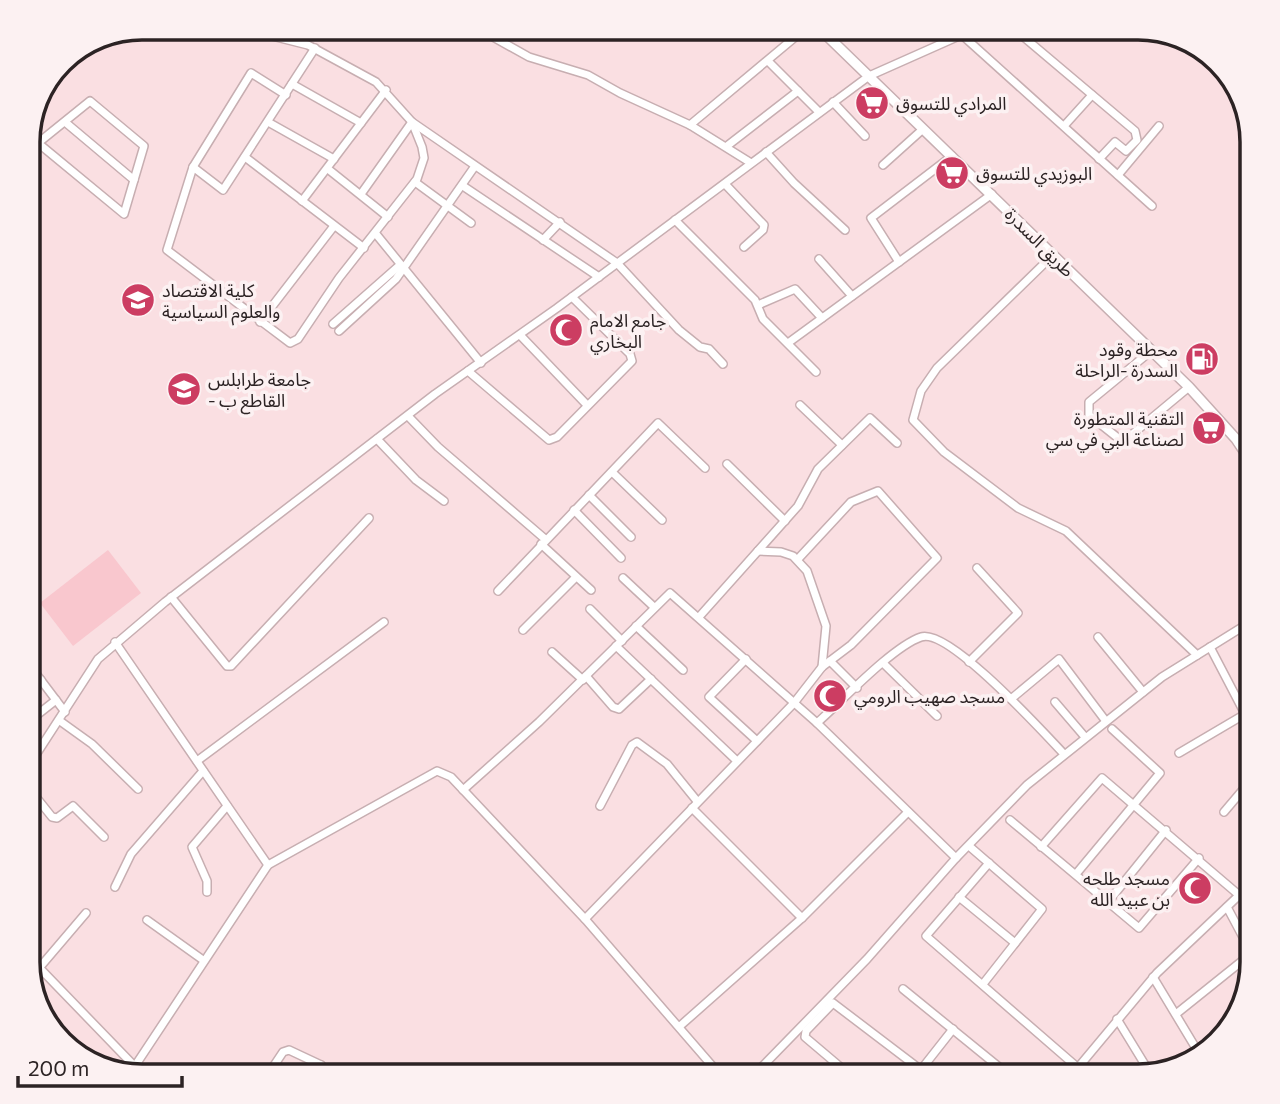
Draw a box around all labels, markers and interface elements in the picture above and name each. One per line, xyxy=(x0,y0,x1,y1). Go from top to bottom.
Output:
supermarket icon: المرادي للتسوق xyxy=(853,84,891,122)
place label: المرادي للتسوق xyxy=(896,92,1007,117)
supermarket icon: البوزيدي للتسوق xyxy=(933,154,971,192)
place label: البوزيدي للتسوق xyxy=(976,162,1092,187)
street label: طريق السدرة xyxy=(1000,203,1079,282)
place label: كلية الاقتصاد والعلوم السياسية xyxy=(162,279,280,326)
school or university icon: كلية الاقتصاد والعلوم السياسية xyxy=(119,281,157,319)
place label: جامع الامام البخاري xyxy=(590,309,666,355)
mosque icon: جامع الامام البخاري xyxy=(547,311,585,349)
place label: محطة وقود السدرة -الراحلة xyxy=(1075,338,1178,382)
fuel station icon: محطة وقود السدرة -الراحلة xyxy=(1183,340,1221,378)
place label: جامعة طرابلس - القاطع ب xyxy=(208,368,311,415)
school or university icon: جامعة طرابلس - القاطع ب xyxy=(165,370,203,408)
place label: التقنية المتطورة لصناعة البي في سي xyxy=(1046,407,1184,453)
supermarket icon: التقنية المتطورة لصناعة البي في سي xyxy=(1190,409,1228,447)
mosque icon: مسجد صهيب الرومي xyxy=(811,677,849,715)
place label: مسجد صهيب الرومي xyxy=(854,685,1005,710)
place label: مسجد طلحه بن عبيد الله xyxy=(1083,867,1170,911)
mosque icon: مسجد طلحه بن عبيد الله xyxy=(1176,869,1214,907)
scale bar xyxy=(18,1044,182,1088)
text: 200 m xyxy=(28,1055,89,1080)

